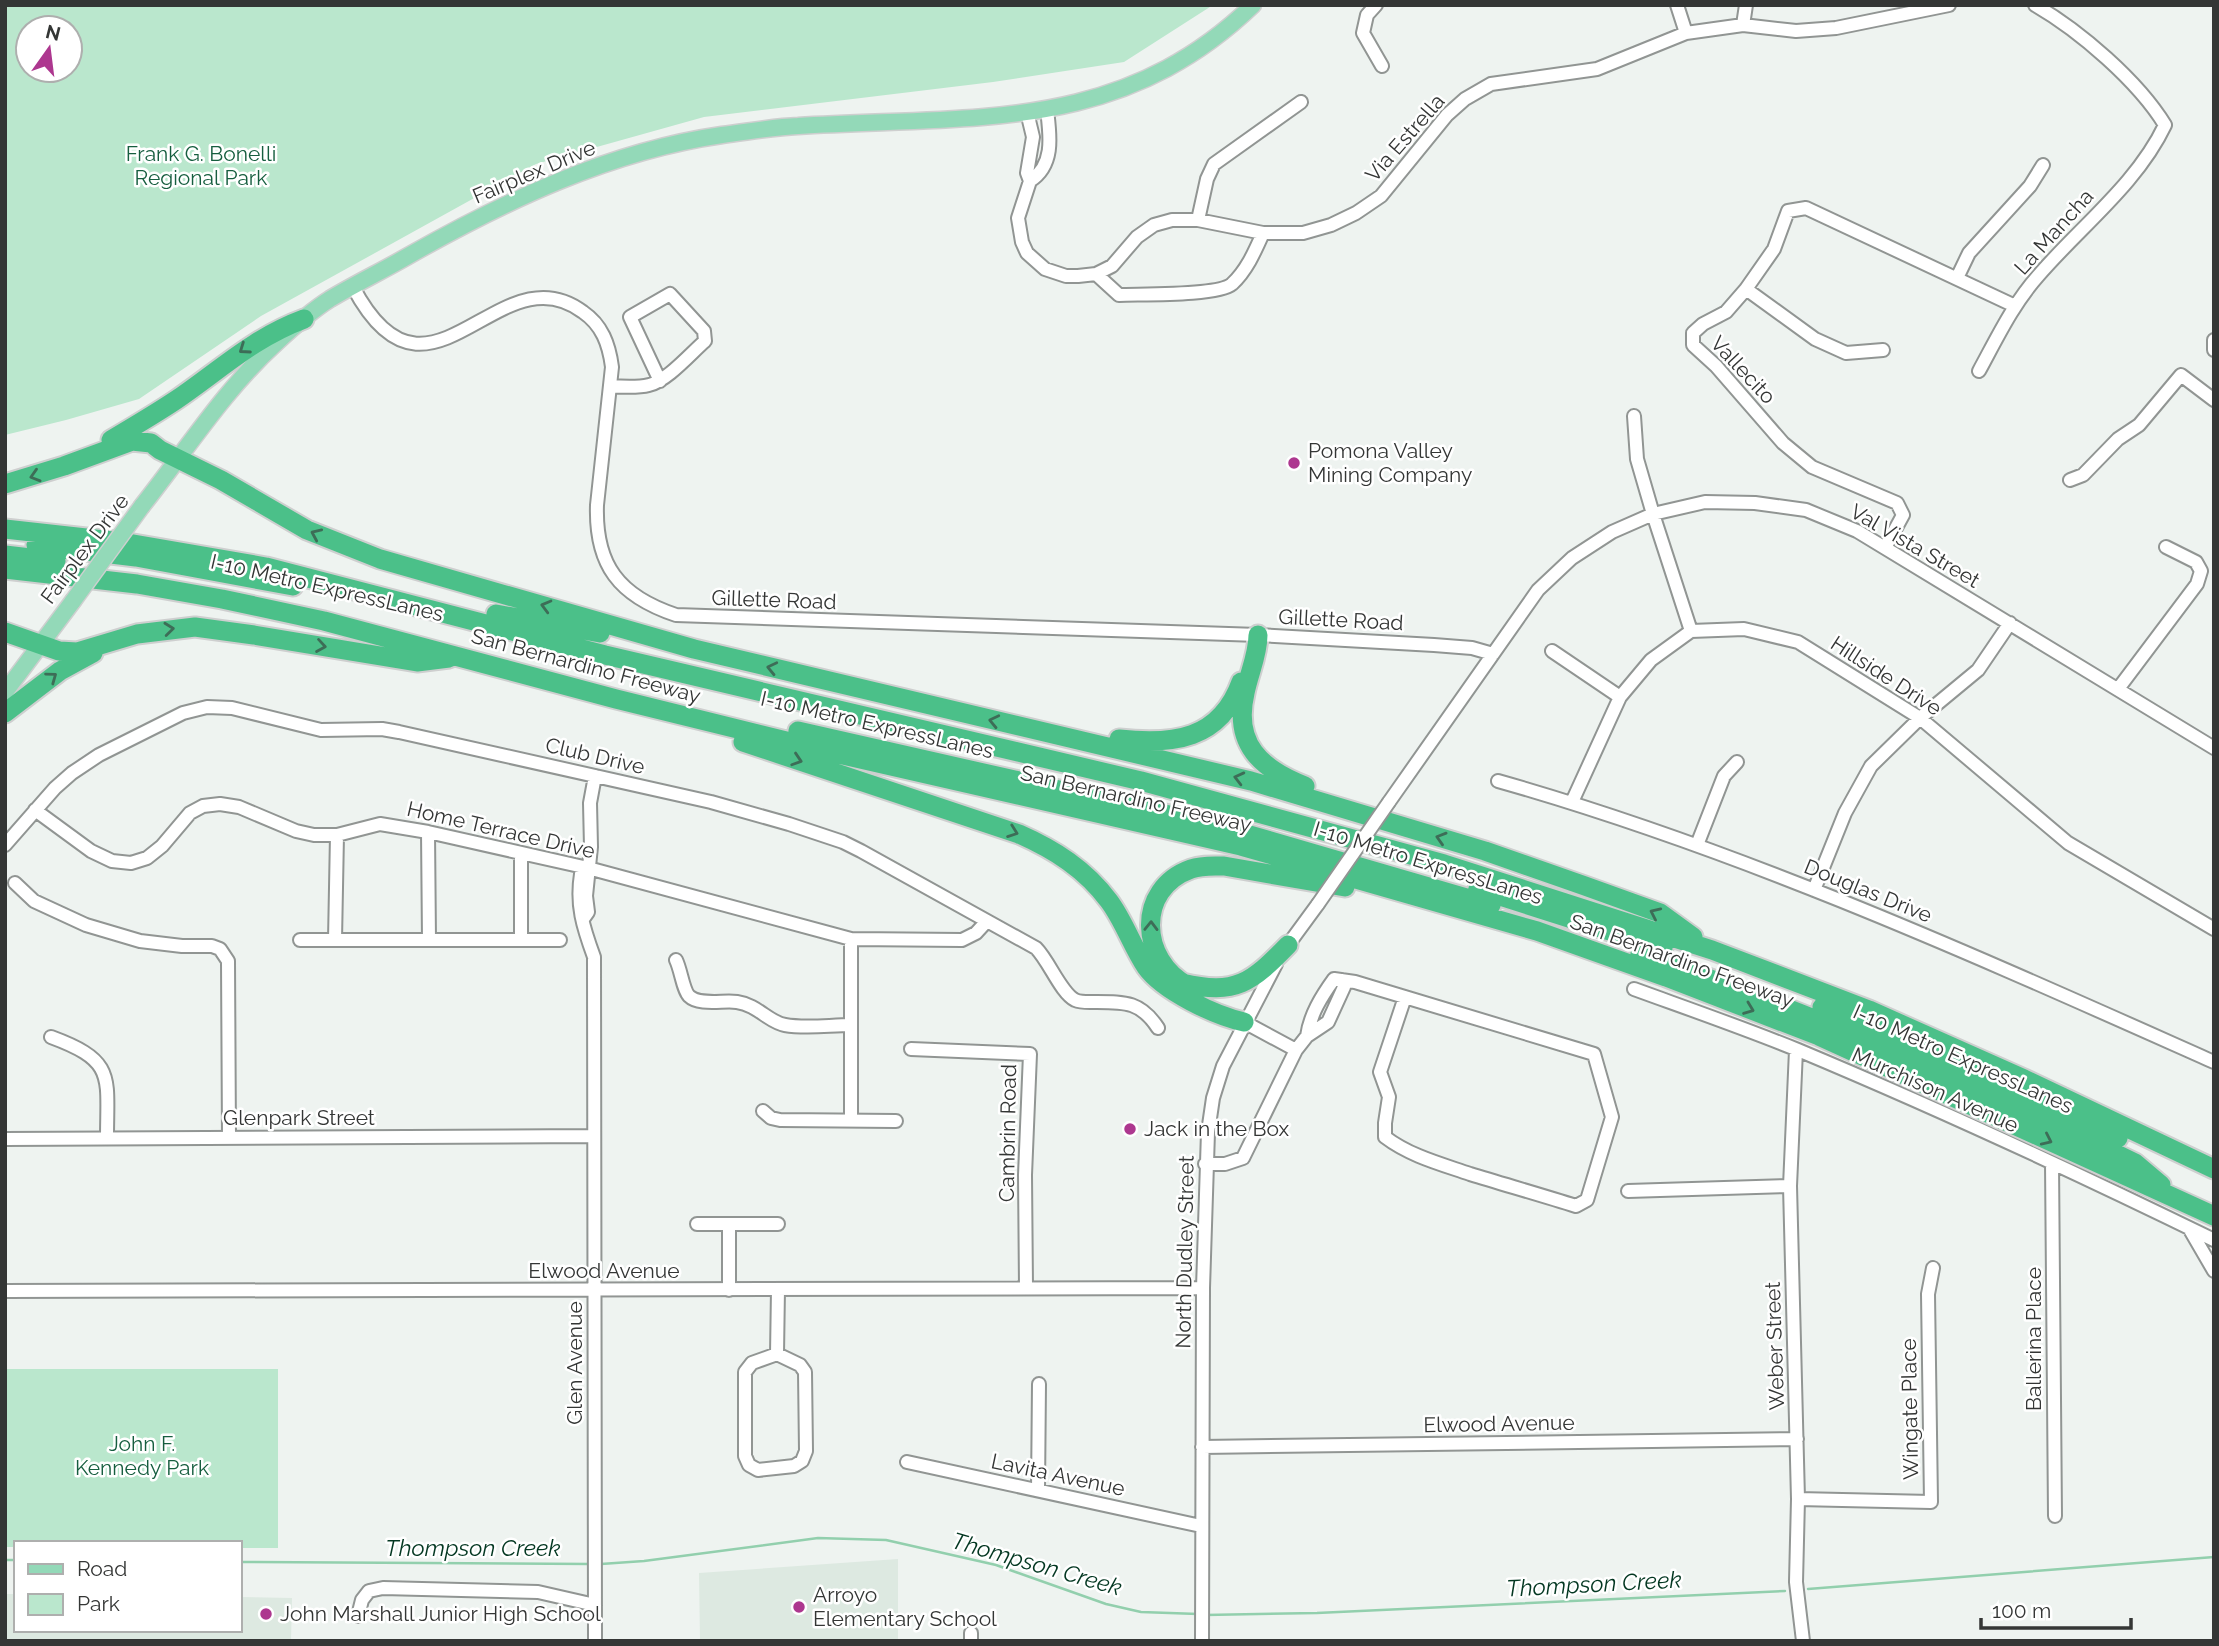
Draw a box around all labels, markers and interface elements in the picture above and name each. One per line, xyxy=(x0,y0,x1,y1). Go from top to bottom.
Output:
north arrow xyxy=(14,14,84,84)
text: N xyxy=(43,20,63,45)
street label: Via Estrella xyxy=(1360,89,1449,187)
street label: Fairplex Drive xyxy=(469,134,599,209)
park label: Frank G. Bonelli Regional Park xyxy=(126,141,276,190)
street label: La Mancha xyxy=(2009,184,2098,280)
street label: Vallecito xyxy=(1706,330,1781,409)
one-way arrow xyxy=(239,341,251,354)
place label: Pomona Valley Mining Company xyxy=(1308,438,1472,487)
marker: Pomona Valley Mining Company xyxy=(1286,455,1302,471)
one-way arrow xyxy=(29,467,41,482)
street label: Fairplex Drive xyxy=(35,489,134,609)
street label: Val Vista Street xyxy=(1846,498,1984,593)
one-way arrow xyxy=(311,528,324,542)
street label: I-10 Metro ExpressLanes xyxy=(208,549,446,626)
street label: Gillette Road xyxy=(711,585,837,614)
one-way arrow xyxy=(540,600,552,614)
street label: Gillette Road xyxy=(1278,604,1404,635)
one-way arrow xyxy=(164,622,175,637)
street label: San Bernardino Freeway xyxy=(469,623,703,708)
street label: Hillside Drive xyxy=(1826,630,1946,721)
one-way arrow xyxy=(315,638,327,653)
one-way arrow xyxy=(767,662,779,676)
one-way arrow xyxy=(44,673,57,685)
street label: I-10 Metro ExpressLanes xyxy=(758,686,996,763)
one-way arrow xyxy=(988,715,1000,729)
street label: Club Drive xyxy=(543,732,647,779)
one-way arrow xyxy=(791,752,803,767)
street label: San Bernardino Freeway xyxy=(1018,760,1254,837)
one-way arrow xyxy=(1233,772,1245,786)
street label: Home Terrace Drive xyxy=(405,796,598,863)
street label: I-10 Metro ExpressLanes xyxy=(1311,816,1546,909)
one-way arrow xyxy=(1006,824,1018,838)
one-way arrow xyxy=(1435,831,1447,846)
street label: Douglas Drive xyxy=(1801,854,1936,928)
one-way arrow xyxy=(1650,907,1662,921)
street label: San Bernardino Freeway xyxy=(1567,908,1797,1013)
one-way arrow xyxy=(1143,920,1159,931)
street label: I-10 Metro ExpressLanes xyxy=(1850,999,2077,1118)
one-way arrow xyxy=(1742,1001,1754,1015)
street label: Murchison Avenue xyxy=(1848,1042,2022,1137)
street label: Cambrin Road xyxy=(994,1064,1021,1202)
street label: Glenpark Street xyxy=(223,1105,375,1130)
place label: Jack in the Box xyxy=(1144,1116,1290,1141)
marker: Jack in the Box xyxy=(1122,1121,1138,1137)
one-way arrow xyxy=(2039,1132,2052,1146)
street label: North Dudley Street xyxy=(1170,1155,1199,1349)
street label: Elwood Avenue xyxy=(528,1258,680,1283)
street label: Ballerina Place xyxy=(2021,1267,2046,1411)
street label: Weber Street xyxy=(1760,1281,1789,1411)
street label: Glen Avenue xyxy=(562,1301,587,1425)
street label: Wingate Place xyxy=(1896,1338,1923,1480)
street label: Elwood Avenue xyxy=(1423,1410,1575,1437)
park label: John F. Kennedy Park xyxy=(75,1431,209,1480)
street label: Lavita Avenue xyxy=(989,1448,1127,1501)
water label: Thompson Creek xyxy=(949,1526,1125,1601)
water label: Thompson Creek xyxy=(385,1534,561,1561)
legend xyxy=(14,1541,242,1632)
text: Road xyxy=(77,1556,127,1581)
water label: Thompson Creek xyxy=(1506,1565,1682,1602)
place label: Arroyo Elementary School xyxy=(813,1582,997,1631)
scale bar xyxy=(1981,1586,2132,1630)
text: Park xyxy=(77,1591,120,1616)
text: 100 m xyxy=(1992,1598,2051,1623)
marker: Arroyo Elementary School xyxy=(791,1599,807,1615)
place label: John Marshall Junior High School xyxy=(280,1601,601,1626)
marker: John Marshall Junior High School xyxy=(258,1606,274,1622)

